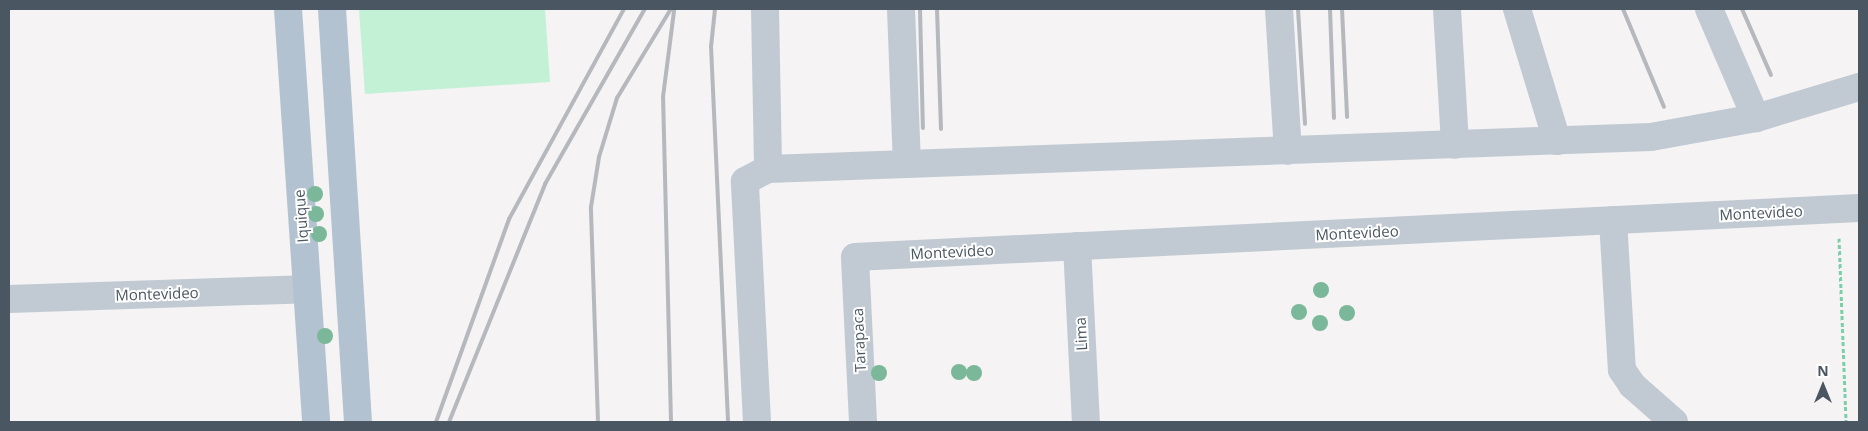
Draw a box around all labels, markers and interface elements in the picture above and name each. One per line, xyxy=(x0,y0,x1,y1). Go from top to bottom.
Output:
street label: Iquique xyxy=(290,189,312,243)
street label: Montevideo xyxy=(1719,202,1803,224)
street label: Montevideo xyxy=(1315,222,1399,244)
street label: Montevideo xyxy=(910,241,994,263)
street label: Montevideo xyxy=(115,284,199,304)
street label: Tarapaca xyxy=(848,308,870,372)
street label: Lima xyxy=(1071,317,1091,351)
north arrow xyxy=(1798,361,1848,411)
text: N xyxy=(1817,361,1829,380)

